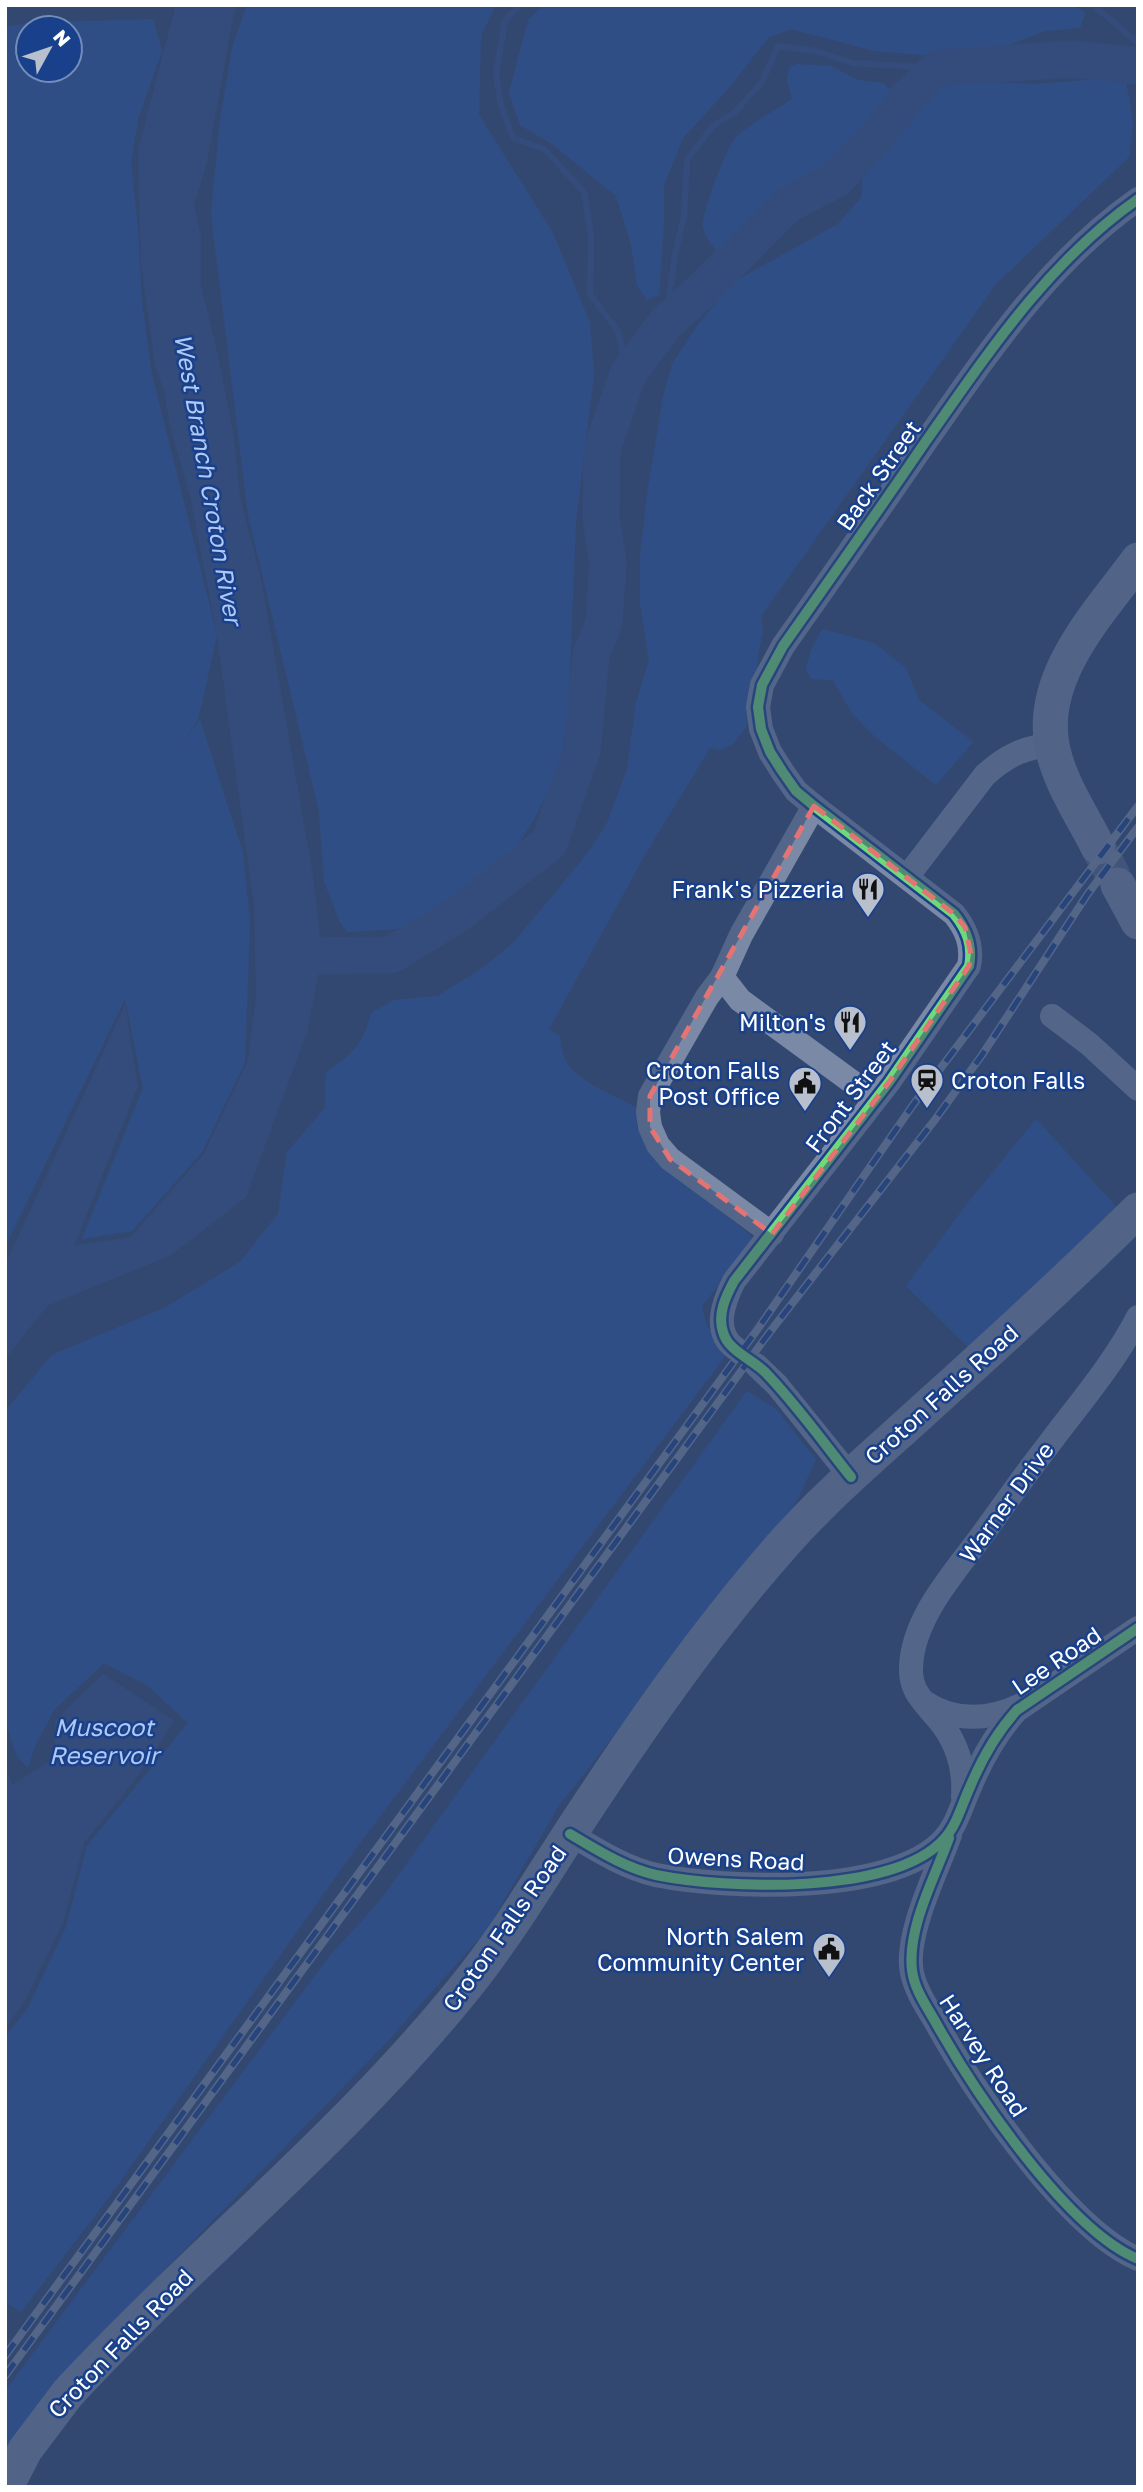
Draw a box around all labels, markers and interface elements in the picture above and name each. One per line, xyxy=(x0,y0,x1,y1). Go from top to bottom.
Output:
north arrow xyxy=(14,14,84,84)
text: N xyxy=(49,25,76,51)
water label: West Branch Croton River xyxy=(169,331,250,630)
street label: Back Street xyxy=(830,415,926,535)
restaurant icon: Frank's Pizzeria xyxy=(849,870,887,919)
place label: Frank's Pizzeria xyxy=(672,875,844,903)
restaurant icon: Milton's xyxy=(831,1003,869,1052)
place label: Milton's xyxy=(739,1008,826,1036)
street label: Front Street xyxy=(799,1034,901,1158)
place label: Croton Falls Post Office xyxy=(646,1056,780,1110)
station icon: Croton Falls xyxy=(908,1061,946,1110)
public building icon: Croton Falls Post Office xyxy=(786,1064,824,1113)
place label: Croton Falls xyxy=(951,1066,1085,1094)
street label: Croton Falls Road xyxy=(859,1318,1023,1470)
street label: Warner Drive xyxy=(953,1436,1059,1568)
street label: Lee Road xyxy=(1006,1620,1106,1700)
water label: Muscoot Reservoir xyxy=(49,1712,163,1769)
street label: Croton Falls Road xyxy=(436,1840,572,2016)
street label: Owens Road xyxy=(667,1840,805,1876)
place label: North Salem Community Center xyxy=(597,1922,804,1976)
public building icon: North Salem Community Center xyxy=(810,1930,848,1979)
street label: Harvey Road xyxy=(934,1988,1034,2122)
street label: Croton Falls Road xyxy=(42,2263,198,2423)

